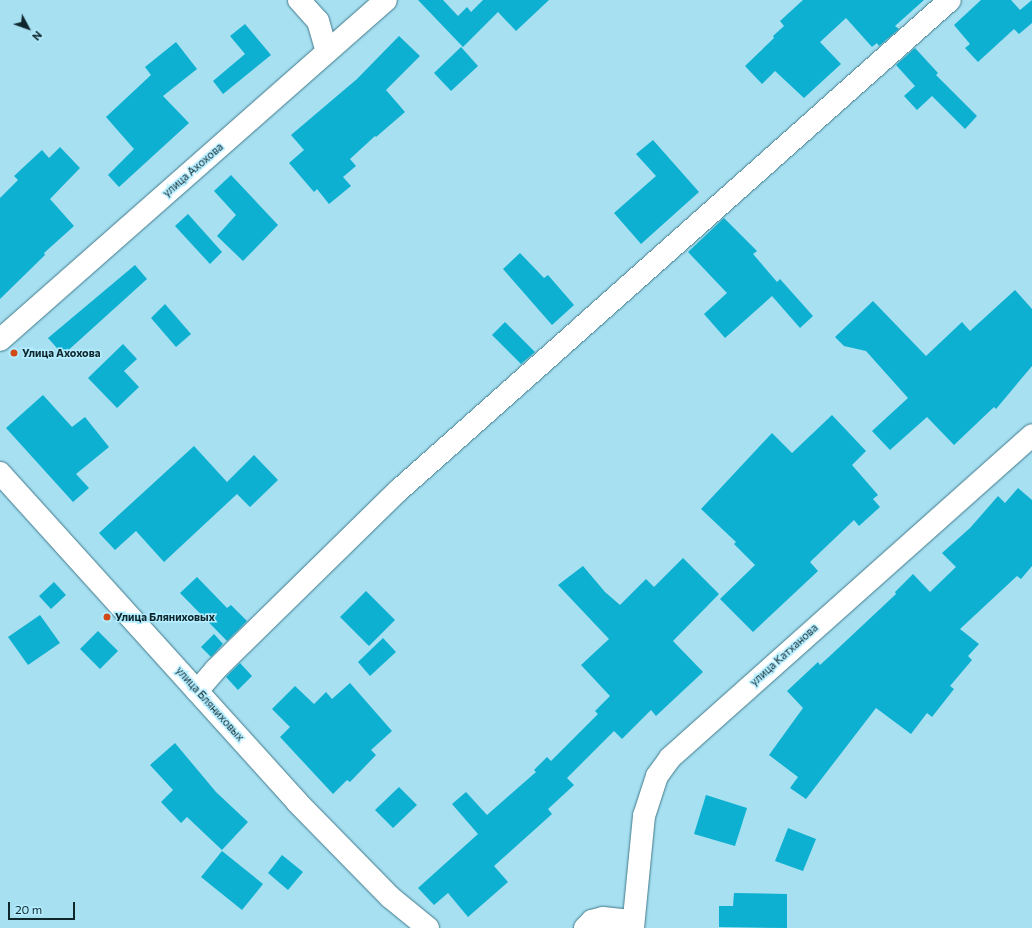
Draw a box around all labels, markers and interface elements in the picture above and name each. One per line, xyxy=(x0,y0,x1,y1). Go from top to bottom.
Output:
north arrow xyxy=(8,8,48,48)
text: N xyxy=(30,29,45,44)
street label: улица Ахохова xyxy=(160,140,226,200)
place label: Улица Ахохова xyxy=(22,346,100,360)
marker: Улица Ахохова xyxy=(9,348,19,358)
place label: Улица Бляниховых xyxy=(115,610,215,624)
marker: Улица Бляниховых xyxy=(102,612,112,622)
street label: улица Катханова xyxy=(747,621,821,689)
street label: улица Бляниховых xyxy=(173,664,247,744)
scale bar xyxy=(10,894,77,920)
text: 20 m xyxy=(15,902,42,916)

